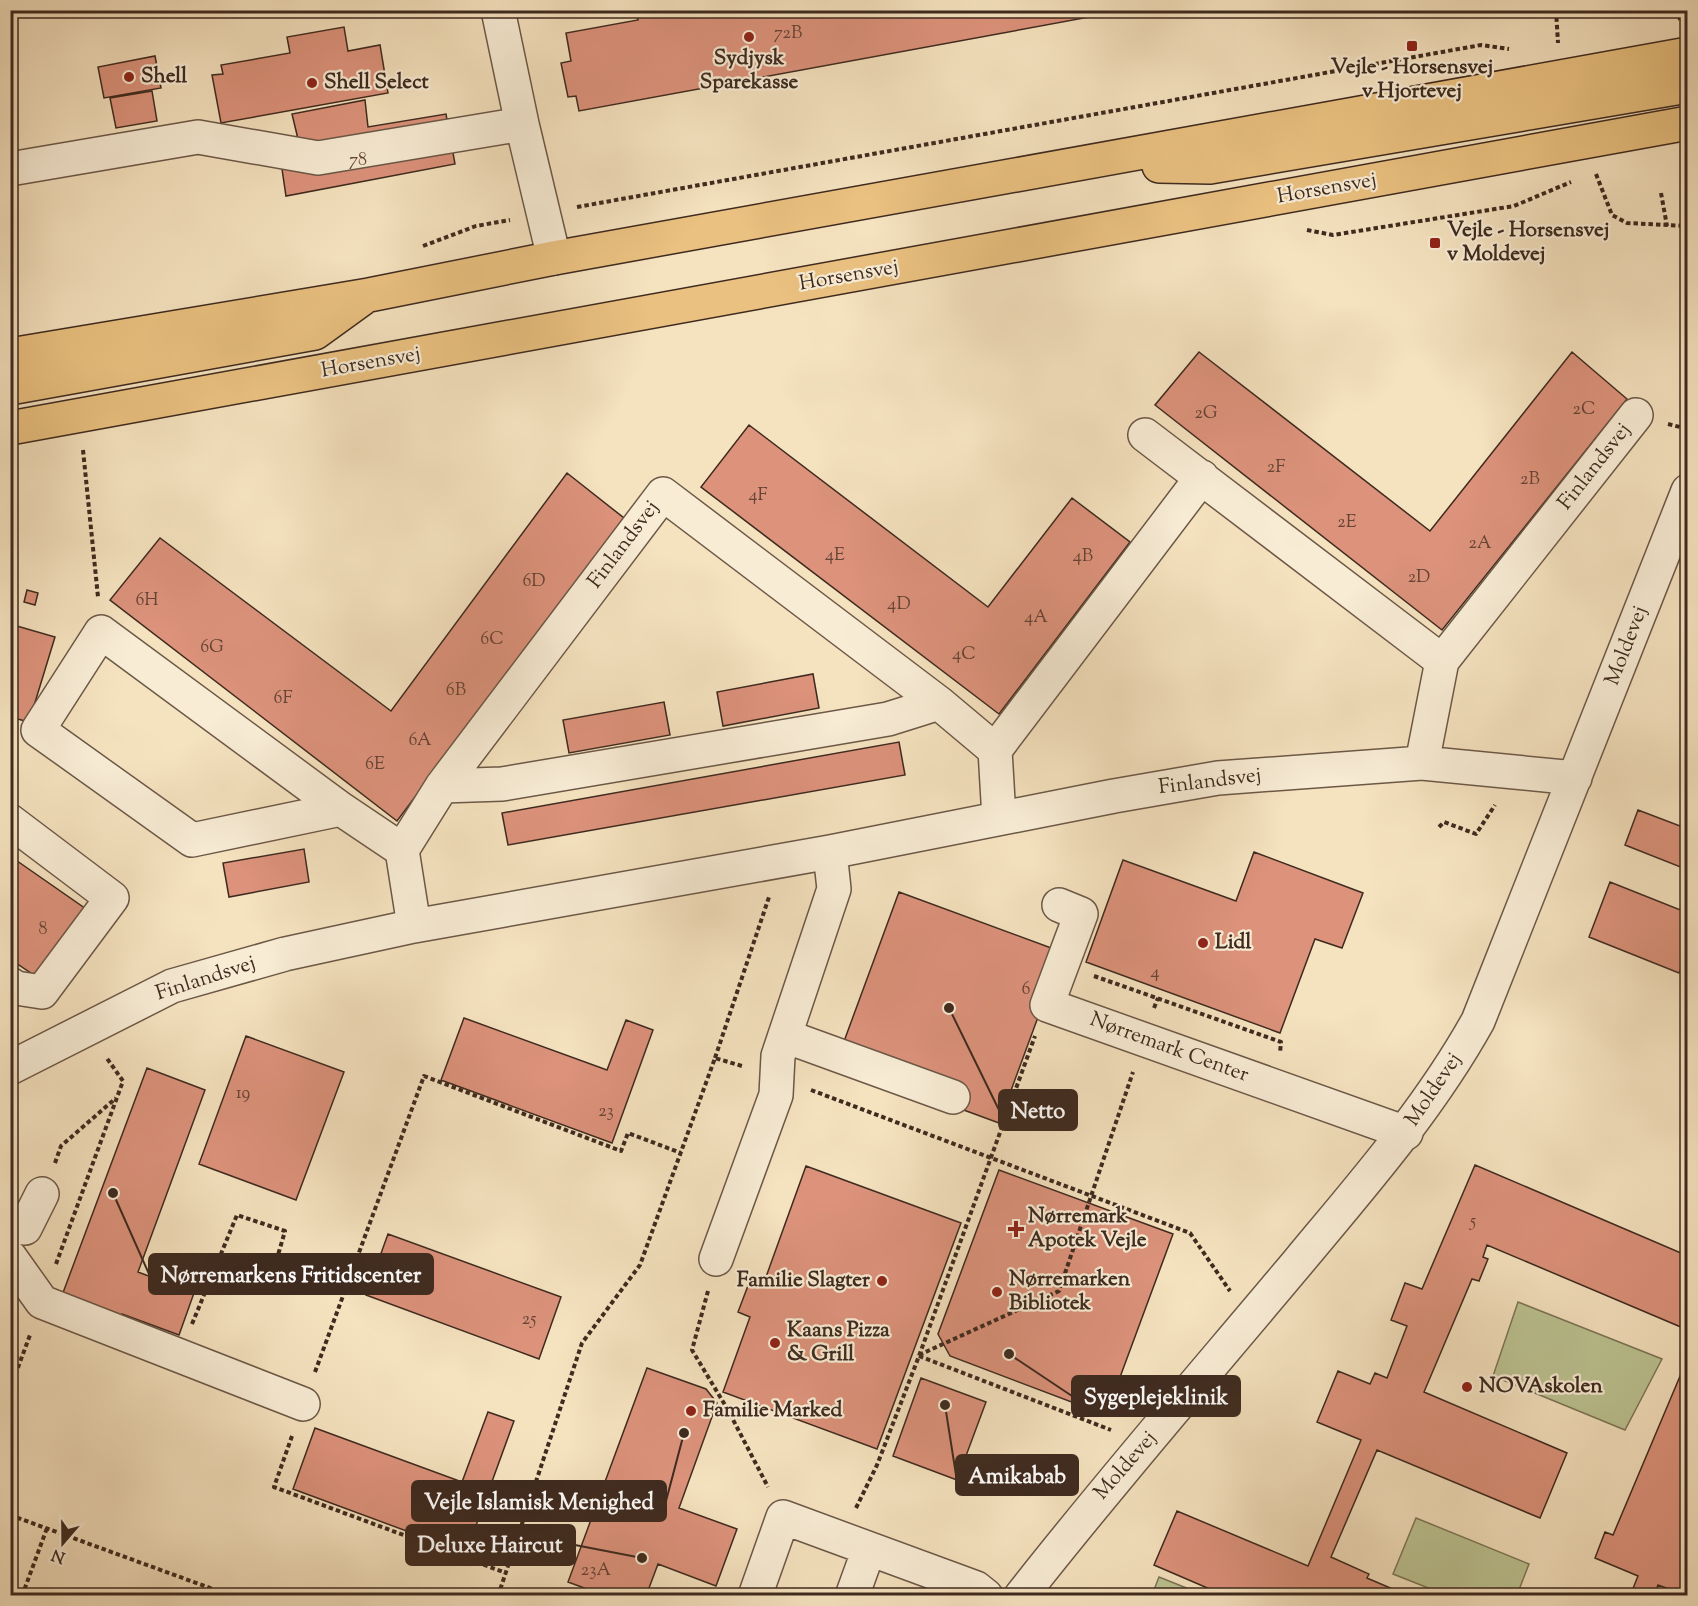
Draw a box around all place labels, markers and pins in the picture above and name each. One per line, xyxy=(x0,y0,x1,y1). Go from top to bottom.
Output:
marker: Sydjysk Sparekasse xyxy=(742,30,756,44)
marker: Vejle - Horsensvej v Hjortevej xyxy=(1405,39,1419,53)
place label: Sydjysk Sparekasse xyxy=(700,44,798,98)
place label: Vejle - Horsensvej v Hjortevej xyxy=(1331,53,1493,107)
place label: Shell xyxy=(141,62,187,92)
place label: Shell Select xyxy=(324,68,430,98)
marker: Shell xyxy=(122,70,136,84)
marker: Shell Select xyxy=(305,76,319,90)
place label: Vejle - Horsensvej v Moldevej xyxy=(1447,216,1609,270)
marker: Vejle - Horsensvej v Moldevej xyxy=(1428,236,1442,250)
place label: Lidl xyxy=(1215,928,1251,958)
marker: Lidl xyxy=(1196,936,1210,950)
callout: Netto xyxy=(999,1090,1077,1130)
place label: Nørremark Apotek Vejle xyxy=(1028,1202,1147,1256)
marker: Nørremark Apotek Vejle xyxy=(1009,1222,1023,1236)
callout: Nørremarkens Fritidscenter xyxy=(149,1254,433,1294)
place label: Nørremarken Bibliotek xyxy=(1009,1265,1131,1319)
place label: Familie Slagter xyxy=(737,1266,870,1296)
marker: Familie Slagter xyxy=(875,1274,889,1288)
marker: Nørremarken Bibliotek xyxy=(990,1285,1004,1299)
place label: Kaans Pizza & Grill xyxy=(787,1316,890,1370)
marker: Kaans Pizza & Grill xyxy=(768,1336,782,1350)
place label: NOVAskolen xyxy=(1479,1372,1603,1402)
callout: Sygeplejeklinik xyxy=(1072,1376,1240,1416)
marker: NOVAskolen xyxy=(1460,1380,1474,1394)
place label: Familie Marked xyxy=(703,1396,843,1426)
marker: Familie Marked xyxy=(684,1404,698,1418)
callout: Amikabab xyxy=(956,1455,1078,1495)
callout: Vejle Islamisk Menighed xyxy=(412,1481,666,1521)
callout: Deluxe Haircut xyxy=(406,1525,575,1565)

